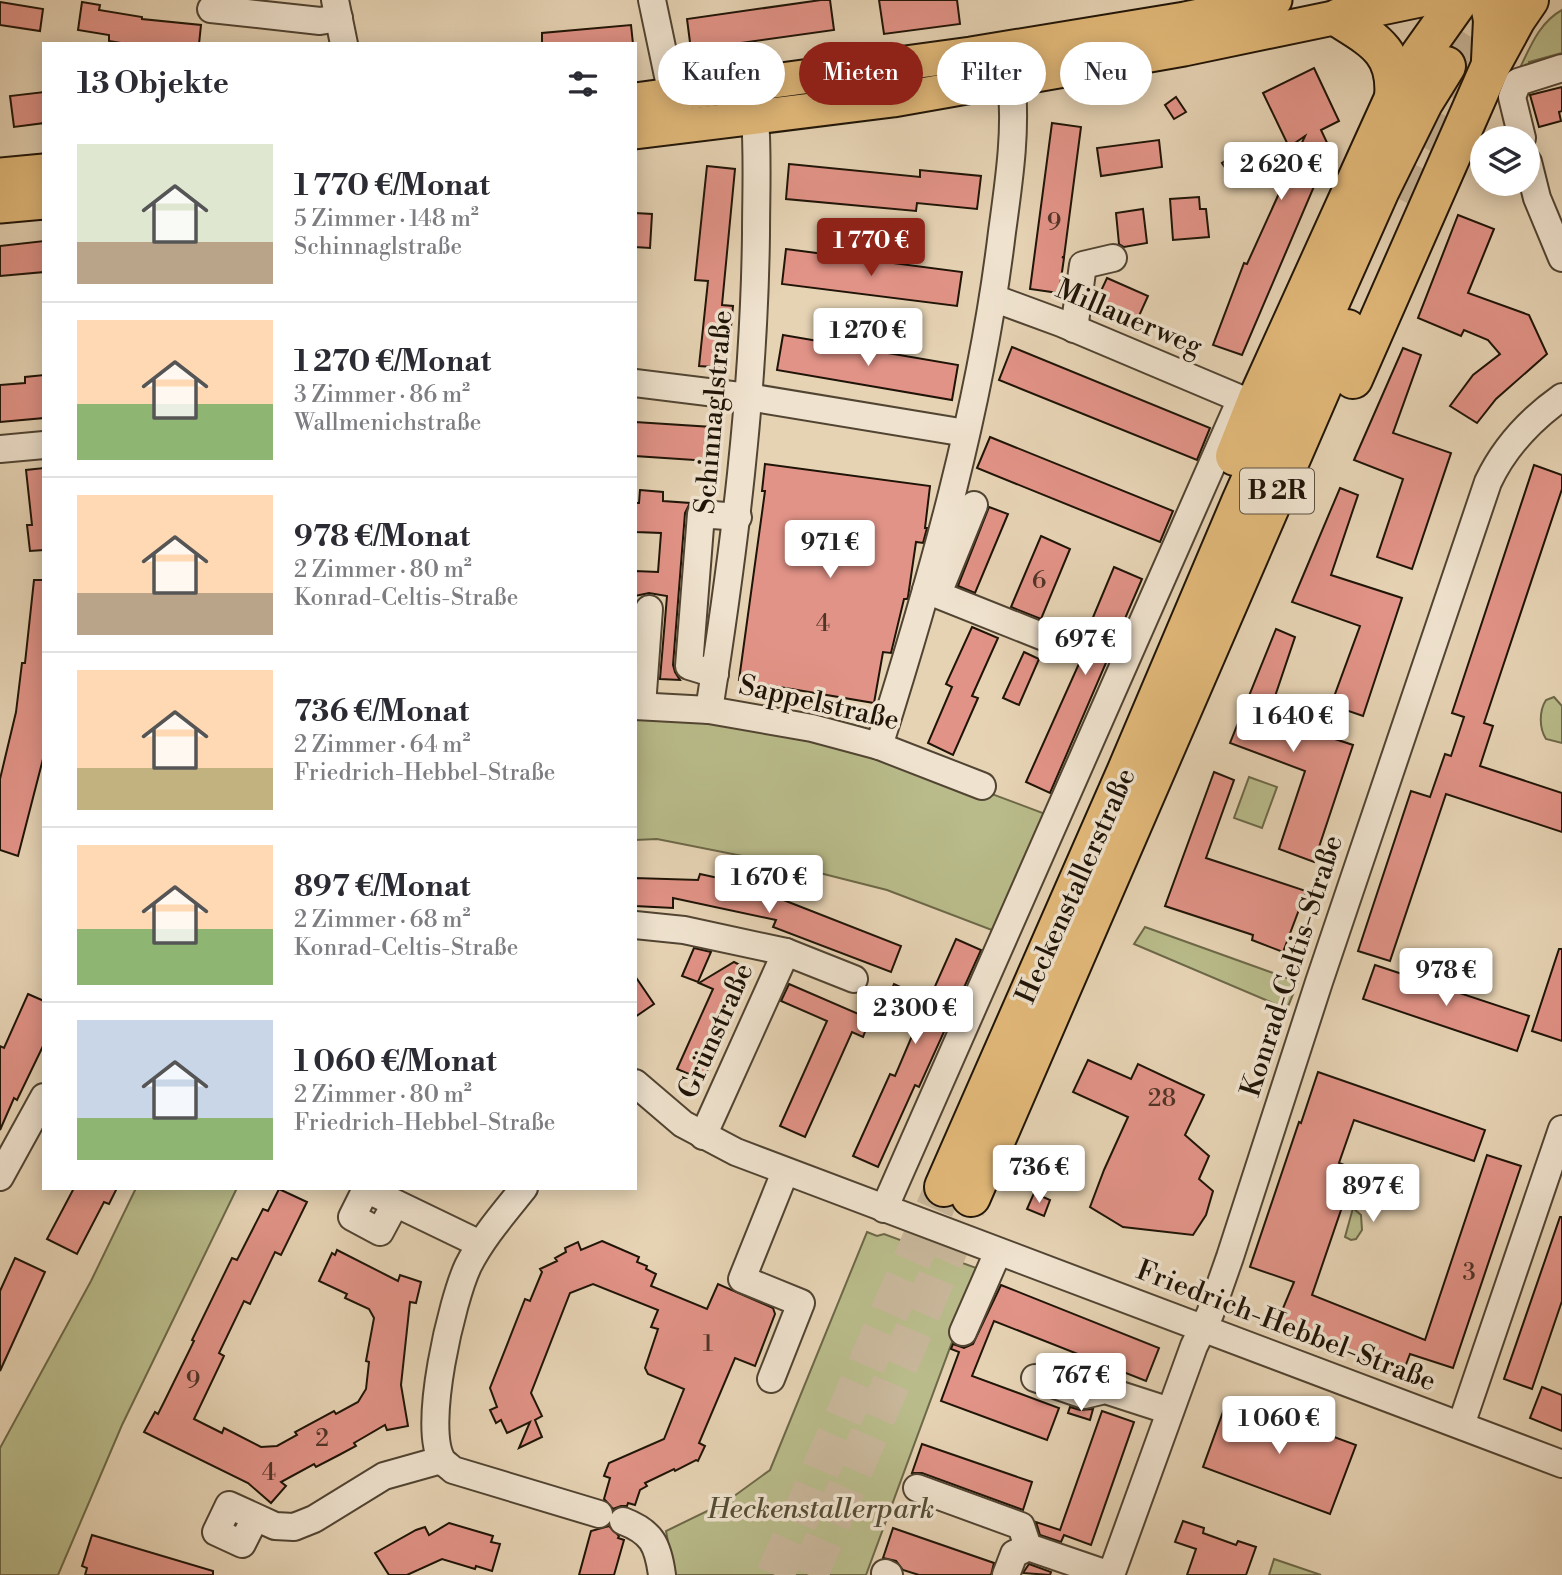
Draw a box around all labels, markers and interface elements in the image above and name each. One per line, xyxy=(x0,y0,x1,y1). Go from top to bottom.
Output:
chip: Kaufen xyxy=(658,42,785,105)
chip: Mieten xyxy=(799,42,923,105)
chip: Filter xyxy=(937,42,1046,105)
chip: Neu xyxy=(1060,42,1152,105)
text: 13 Objekte xyxy=(77,65,229,103)
icon: filters xyxy=(564,65,602,103)
map controls xyxy=(1470,126,1540,196)
button: layers xyxy=(1470,126,1540,196)
pin: 2 620 € xyxy=(1216,142,1346,202)
text: 2 620 € xyxy=(1240,151,1322,179)
text: 1 770 €/Monat xyxy=(294,167,490,205)
icon: home xyxy=(133,172,217,256)
text: 5 Zimmer · 148 m² xyxy=(294,205,479,233)
house number: 9 xyxy=(1047,208,1061,238)
pin: 1 770 € xyxy=(806,218,936,278)
text: 1 770 € xyxy=(833,227,909,255)
text: Schinnaglstraße xyxy=(294,233,462,261)
street label: Millauerweg xyxy=(1050,271,1208,365)
pin: 1 270 € xyxy=(803,308,933,368)
street label: Schinnaglstraße xyxy=(688,309,740,515)
text: 1 270 € xyxy=(829,317,907,345)
text: 1 270 €/Monat xyxy=(294,343,491,381)
icon: home xyxy=(133,348,217,432)
text: 3 Zimmer · 86 m² xyxy=(294,381,470,409)
text: Wallmenichstraße xyxy=(294,409,481,437)
road number: B 2R xyxy=(1240,468,1314,513)
text: 978 €/Monat xyxy=(294,518,470,556)
pin: 971 € xyxy=(781,520,879,580)
icon: home xyxy=(133,523,217,607)
text: 971 € xyxy=(801,529,859,557)
text: 2 Zimmer · 80 m² xyxy=(294,556,472,584)
house number: 6 xyxy=(1032,566,1046,596)
text: Konrad-Celtis-Straße xyxy=(294,584,518,612)
house number: 4 xyxy=(816,609,830,639)
pin: 697 € xyxy=(1036,618,1134,677)
text: 697 € xyxy=(1054,626,1116,654)
street label: Sappelstraße xyxy=(735,668,903,738)
text: 736 €/Monat xyxy=(294,693,469,731)
pin: 1 640 € xyxy=(1228,694,1358,754)
icon: home xyxy=(133,698,217,782)
text: 1 640 € xyxy=(1253,703,1333,731)
text: 2 Zimmer · 64 m² xyxy=(294,731,471,759)
text: Friedrich-Hebbel-Straße xyxy=(294,759,555,787)
street label: Heckenstallerstraße xyxy=(1008,763,1144,1009)
street label: Konrad-Celtis-Straße xyxy=(1233,831,1351,1101)
pin: 1 670 € xyxy=(704,856,834,915)
text: 1 670 € xyxy=(731,864,807,892)
text: 897 €/Monat xyxy=(294,868,471,906)
icon: home xyxy=(133,873,217,957)
text: 2 Zimmer · 68 m² xyxy=(294,906,471,934)
text: Konrad-Celtis-Straße xyxy=(294,934,518,962)
pin: 978 € xyxy=(1397,948,1495,1008)
text: 978 € xyxy=(1416,957,1477,985)
street label: Grünstraße xyxy=(671,958,761,1104)
pin: 2 300 € xyxy=(850,986,980,1046)
text: 2 300 € xyxy=(873,995,957,1023)
text: 1 060 €/Monat xyxy=(294,1043,497,1081)
icon: home xyxy=(133,1048,217,1132)
text: 2 Zimmer · 80 m² xyxy=(294,1081,472,1109)
house number: 28 xyxy=(1148,1084,1176,1114)
text: Friedrich-Hebbel-Straße xyxy=(294,1109,555,1137)
pin: 736 € xyxy=(990,1146,1088,1205)
text: 736 € xyxy=(1009,1154,1069,1182)
pin: 897 € xyxy=(1324,1164,1422,1224)
text: 897 € xyxy=(1342,1173,1404,1201)
street label: Friedrich-Hebbel-Straße xyxy=(1131,1253,1441,1399)
house number: 3 xyxy=(1462,1258,1476,1288)
house number: 1 xyxy=(703,1329,714,1359)
pin: 767 € xyxy=(1032,1354,1130,1413)
text: 767 € xyxy=(1052,1362,1110,1390)
house number: 9 xyxy=(186,1366,200,1396)
pin: 1 060 € xyxy=(1214,1396,1344,1456)
text: 1 060 € xyxy=(1238,1405,1320,1433)
house number: 2 xyxy=(315,1424,329,1454)
house number: 4 xyxy=(262,1458,276,1488)
park label: Heckenstallerpark xyxy=(707,1492,934,1527)

